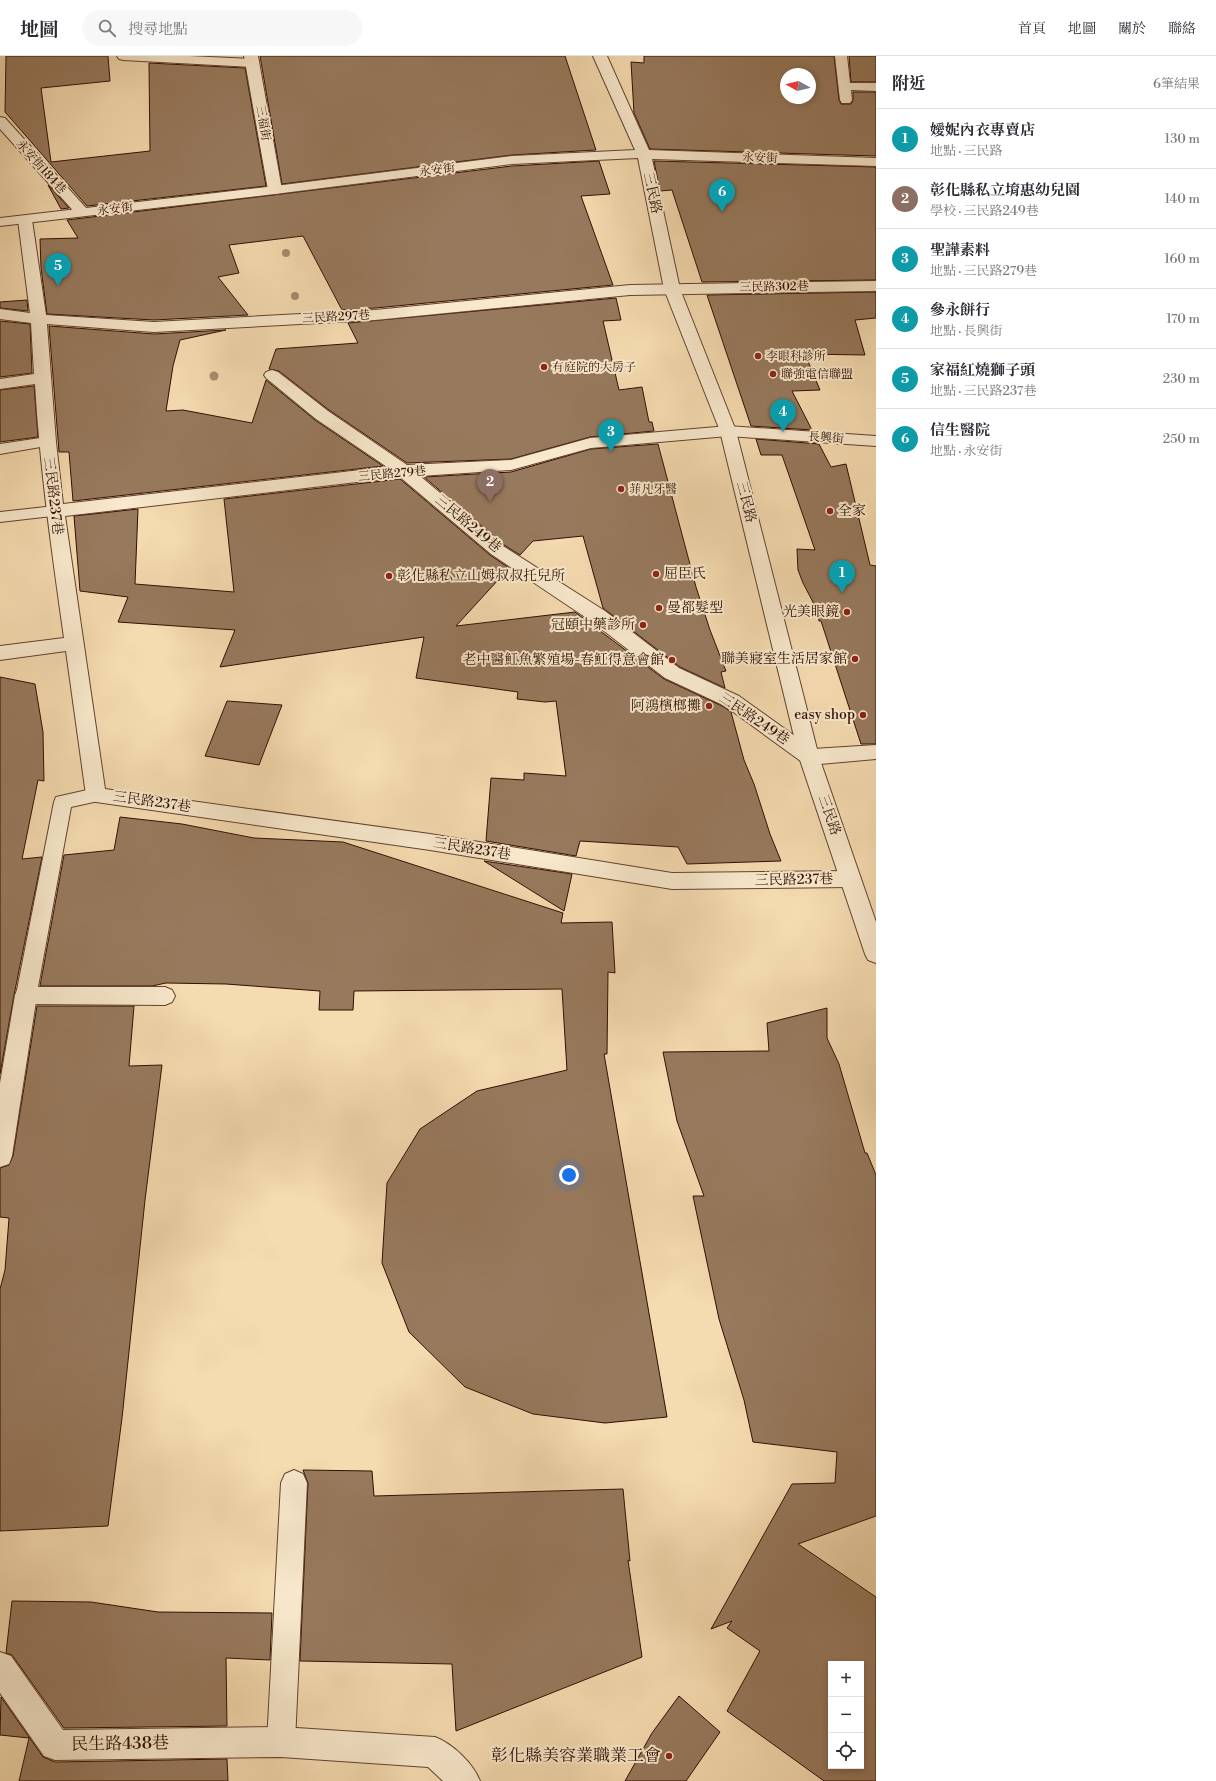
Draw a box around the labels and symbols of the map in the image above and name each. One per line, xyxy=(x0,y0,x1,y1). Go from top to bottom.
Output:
north arrow xyxy=(780,68,816,104)
street label: 三福街 xyxy=(252,104,274,143)
street label: 永安街184巷 xyxy=(13,137,69,197)
street label: 永安街 xyxy=(742,150,779,166)
street label: 永安街 xyxy=(418,160,457,180)
street label: 三民路 xyxy=(639,171,665,215)
pin: 6 xyxy=(709,179,735,212)
street label: 永安街 xyxy=(96,199,135,219)
pin: 5 xyxy=(45,253,71,286)
street label: 三民路302巷 xyxy=(739,279,809,295)
street label: 三民路297巷 xyxy=(302,308,370,326)
place label: 李眼科診所 xyxy=(766,349,826,364)
marker: 李眼科診所 xyxy=(753,351,763,361)
place label: 有庭院的大房子 xyxy=(552,360,636,375)
marker: 有庭院的大房子 xyxy=(539,362,549,372)
place label: 聯強電信聯盟 xyxy=(781,367,853,382)
marker: 聯強電信聯盟 xyxy=(768,369,778,379)
pin: 4 xyxy=(770,399,796,432)
pin: 3 xyxy=(598,419,624,452)
street label: 長興街 xyxy=(808,429,845,447)
street label: 三民路237巷 xyxy=(39,456,67,536)
street label: 三民路279巷 xyxy=(358,464,426,484)
pin: 2 xyxy=(477,469,503,502)
street label: 三民路 xyxy=(732,479,760,525)
place label: 菲凡牙醫 xyxy=(629,482,677,497)
marker: 菲凡牙醫 xyxy=(616,484,626,494)
street label: 三民路249巷 xyxy=(431,491,505,557)
place label: 全家 xyxy=(838,502,866,520)
marker: 全家 xyxy=(825,506,835,516)
pin: 1 xyxy=(829,560,855,593)
place label: 屈臣氏 xyxy=(664,565,706,583)
place label: 彰化縣私立山姆叔叔托兒所 xyxy=(397,567,565,585)
marker: 屈臣氏 xyxy=(651,569,661,579)
marker: 彰化縣私立山姆叔叔托兒所 xyxy=(384,571,394,581)
place label: 曼都髮型 xyxy=(667,599,723,617)
marker: 曼都髮型 xyxy=(654,603,664,613)
place label: 光美眼鏡 xyxy=(783,603,839,621)
marker: 光美眼鏡 xyxy=(842,607,852,617)
place label: 冠頤中藥診所 xyxy=(551,616,635,634)
marker: 冠頤中藥診所 xyxy=(638,620,648,630)
place label: 聯美寢室生活居家館 xyxy=(721,650,847,668)
place label: 老中醫魟魚繁殖場-春魟得意會館 xyxy=(462,651,664,669)
marker: 聯美寢室生活居家館 xyxy=(850,654,860,664)
marker: 老中醫魟魚繁殖場-春魟得意會館 xyxy=(667,655,677,665)
street label: 三民路249巷 xyxy=(715,689,793,749)
place label: 阿鴻檳榔攤 xyxy=(631,697,701,715)
marker: 阿鴻檳榔攤 xyxy=(704,701,714,711)
place label: easy shop xyxy=(794,706,855,724)
marker: easy shop xyxy=(858,710,868,720)
street label: 三民路237巷 xyxy=(112,788,192,816)
street label: 三民路 xyxy=(814,792,844,838)
street label: 三民路237巷 xyxy=(432,834,512,864)
street label: 三民路237巷 xyxy=(755,870,833,890)
your location xyxy=(559,1165,579,1185)
street label: 民生路438巷 xyxy=(71,1732,169,1756)
place label: 彰化縣美容業職業工會 xyxy=(491,1745,661,1767)
marker: 彰化縣美容業職業工會 xyxy=(664,1751,674,1761)

